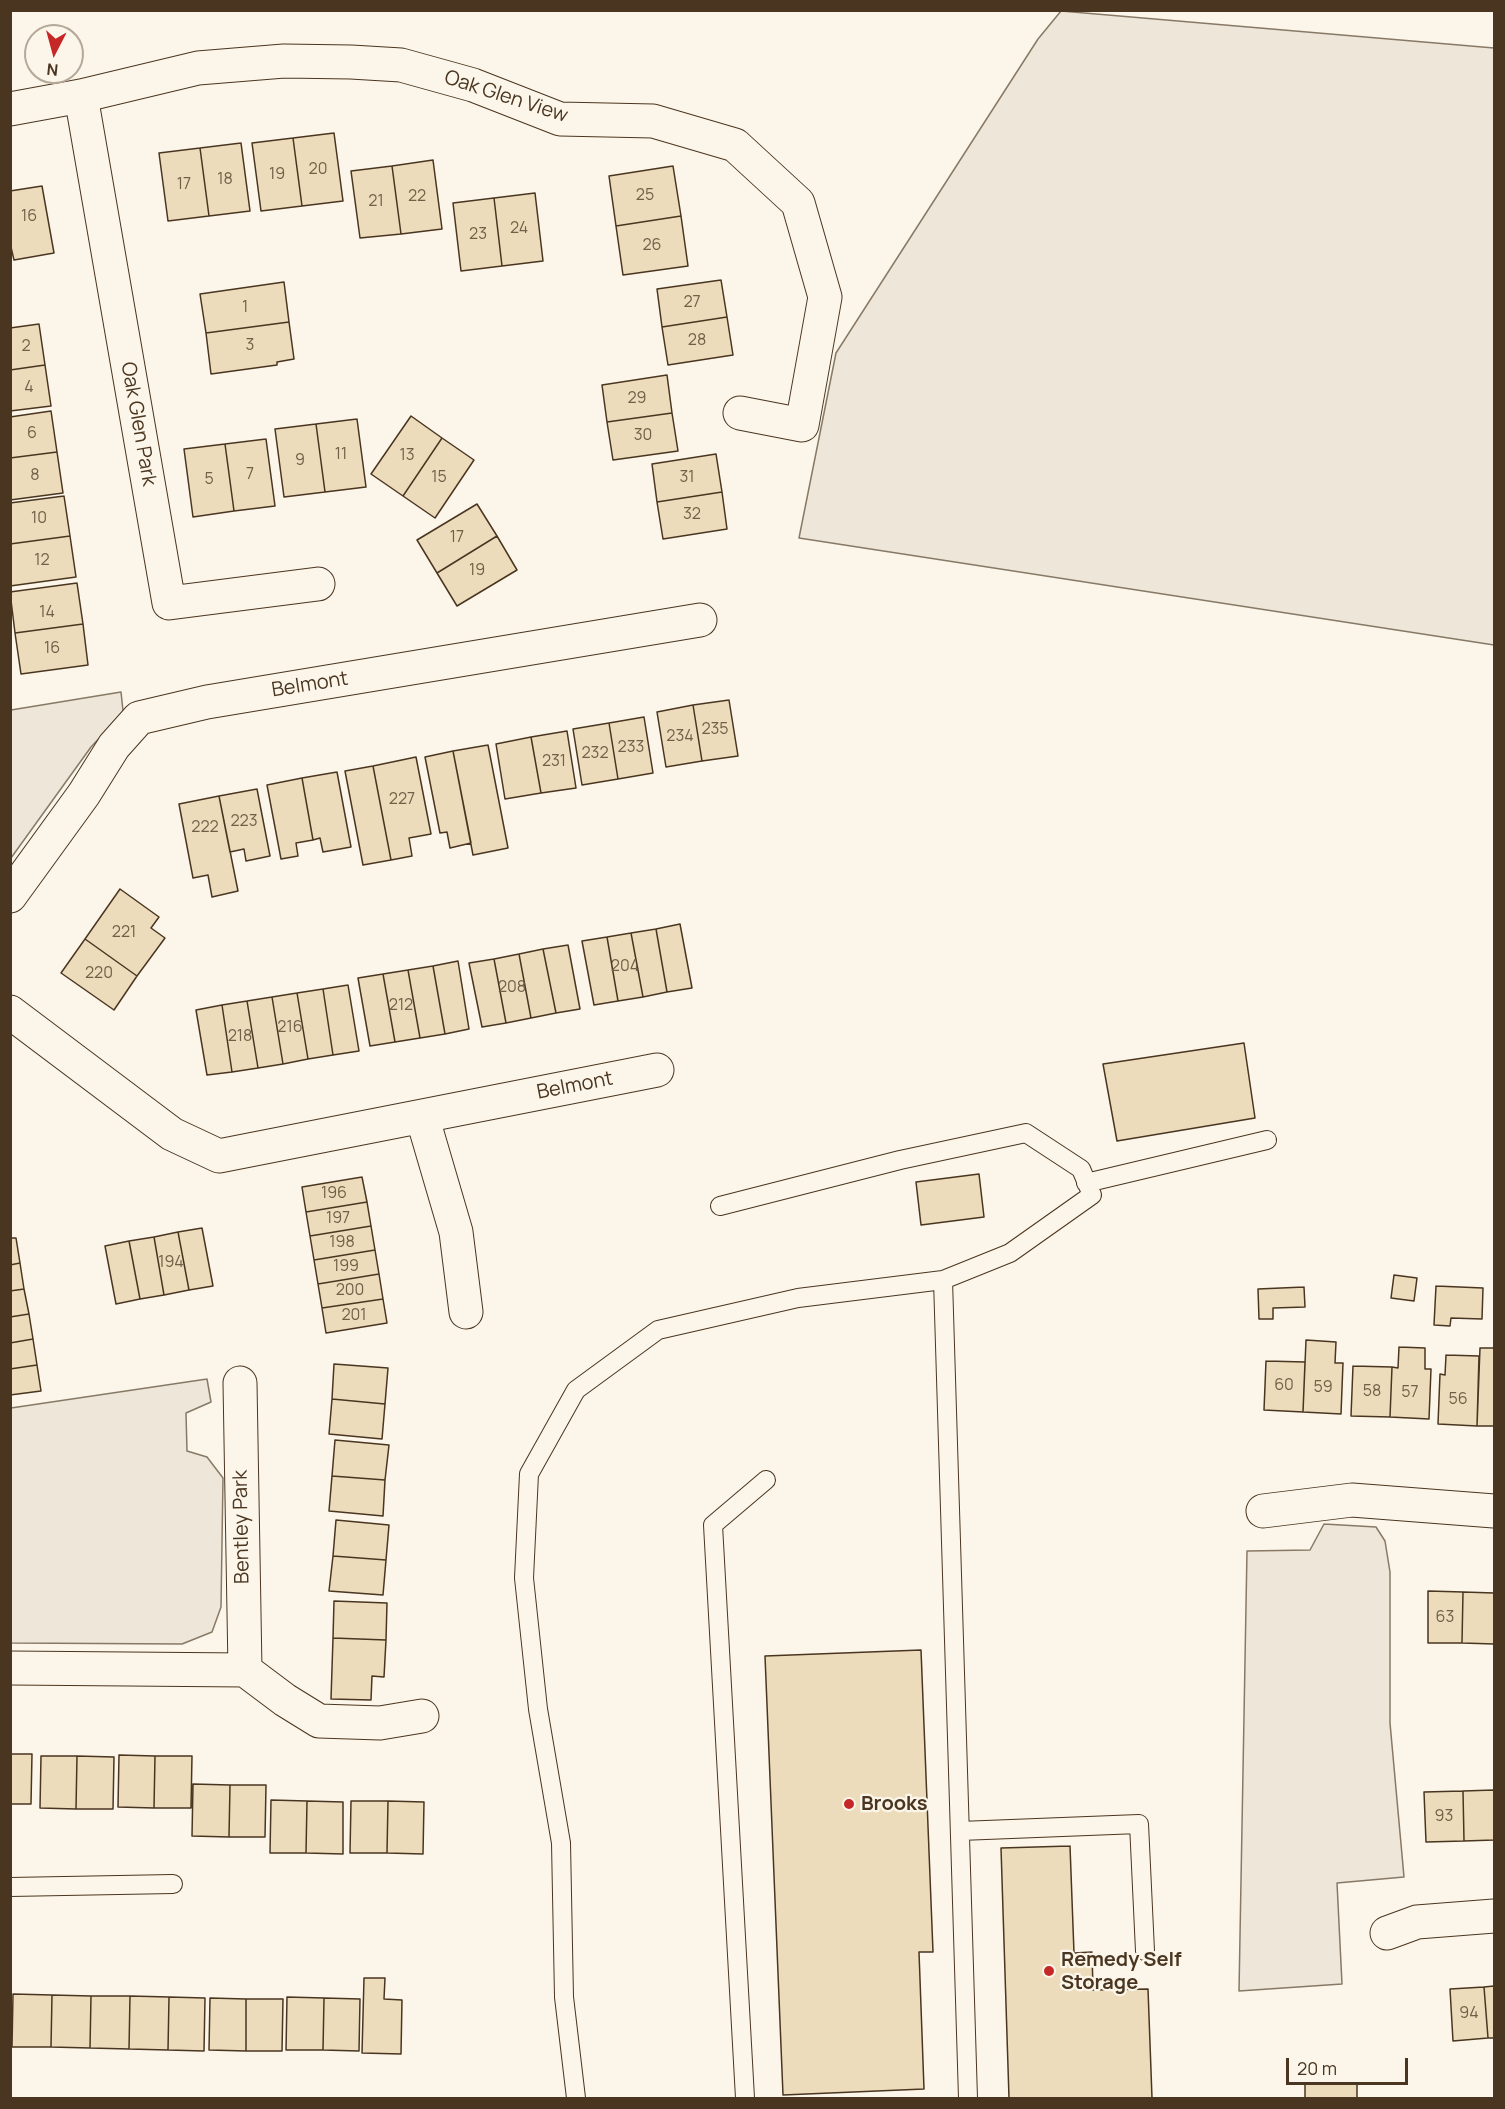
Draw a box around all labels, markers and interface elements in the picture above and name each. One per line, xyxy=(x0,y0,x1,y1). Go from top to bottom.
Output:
north arrow xyxy=(24,24,84,84)
text: N xyxy=(45,58,59,81)
street label: Oak Glen View xyxy=(441,66,571,128)
house number: 20 xyxy=(309,160,327,180)
house number: 19 xyxy=(269,165,285,185)
house number: 18 xyxy=(217,170,233,190)
house number: 17 xyxy=(177,175,191,195)
house number: 25 xyxy=(636,186,654,206)
house number: 22 xyxy=(408,187,426,207)
house number: 21 xyxy=(368,192,384,212)
house number: 16 xyxy=(21,207,37,227)
house number: 24 xyxy=(510,219,528,239)
house number: 23 xyxy=(469,225,487,245)
house number: 26 xyxy=(642,236,662,256)
house number: 27 xyxy=(683,293,701,313)
house number: 1 xyxy=(242,298,248,318)
house number: 28 xyxy=(688,331,706,351)
house number: 3 xyxy=(246,336,254,356)
house number: 2 xyxy=(21,337,31,357)
street label: Oak Glen Park xyxy=(115,360,161,488)
house number: 4 xyxy=(24,378,34,398)
house number: 29 xyxy=(627,389,647,409)
house number: 6 xyxy=(27,424,37,444)
house number: 30 xyxy=(634,426,652,446)
house number: 11 xyxy=(335,445,347,465)
house number: 13 xyxy=(399,446,415,466)
house number: 9 xyxy=(295,451,305,471)
house number: 7 xyxy=(246,465,254,485)
house number: 8 xyxy=(30,466,40,486)
house number: 15 xyxy=(431,468,447,488)
house number: 31 xyxy=(679,468,695,488)
house number: 5 xyxy=(204,470,214,490)
house number: 32 xyxy=(683,505,701,525)
house number: 10 xyxy=(31,509,47,529)
house number: 17 xyxy=(450,528,464,548)
house number: 12 xyxy=(34,551,50,571)
house number: 19 xyxy=(469,561,485,581)
house number: 14 xyxy=(39,603,55,623)
house number: 16 xyxy=(44,639,60,659)
street label: Belmont xyxy=(270,667,350,703)
house number: 235 xyxy=(701,720,729,740)
house number: 234 xyxy=(666,727,694,747)
house number: 233 xyxy=(618,738,644,758)
house number: 232 xyxy=(581,744,609,764)
house number: 231 xyxy=(542,752,566,772)
house number: 227 xyxy=(389,790,415,810)
house number: 223 xyxy=(230,812,258,832)
house number: 222 xyxy=(191,818,219,838)
house number: 221 xyxy=(112,923,136,943)
house number: 204 xyxy=(611,957,639,977)
house number: 220 xyxy=(85,964,113,984)
house number: 208 xyxy=(498,978,526,998)
house number: 212 xyxy=(389,996,413,1016)
house number: 216 xyxy=(277,1018,303,1038)
house number: 218 xyxy=(228,1027,252,1047)
street label: Belmont xyxy=(535,1067,615,1105)
house number: 196 xyxy=(321,1184,347,1204)
house number: 197 xyxy=(326,1209,350,1229)
house number: 198 xyxy=(329,1233,355,1253)
house number: 194 xyxy=(158,1253,184,1273)
house number: 199 xyxy=(333,1257,359,1277)
house number: 200 xyxy=(336,1281,364,1301)
house number: 201 xyxy=(341,1306,367,1326)
house number: 60 xyxy=(1274,1376,1294,1396)
house number: 59 xyxy=(1313,1378,1333,1398)
house number: 58 xyxy=(1363,1382,1381,1402)
house number: 57 xyxy=(1401,1383,1419,1403)
house number: 56 xyxy=(1448,1390,1468,1410)
street label: Bentley Park xyxy=(229,1470,255,1584)
house number: 63 xyxy=(1436,1608,1454,1628)
place label: Brooks xyxy=(861,1792,928,1816)
marker: Brooks xyxy=(842,1797,856,1811)
house number: 93 xyxy=(1435,1807,1453,1827)
place label: Remedy Self Storage xyxy=(1061,1948,1182,1995)
marker: Remedy Self Storage xyxy=(1042,1964,1056,1978)
house number: 94 xyxy=(1459,2004,1479,2024)
scale bar xyxy=(1289,2046,1410,2084)
text: 20 m xyxy=(1297,2056,1337,2080)

